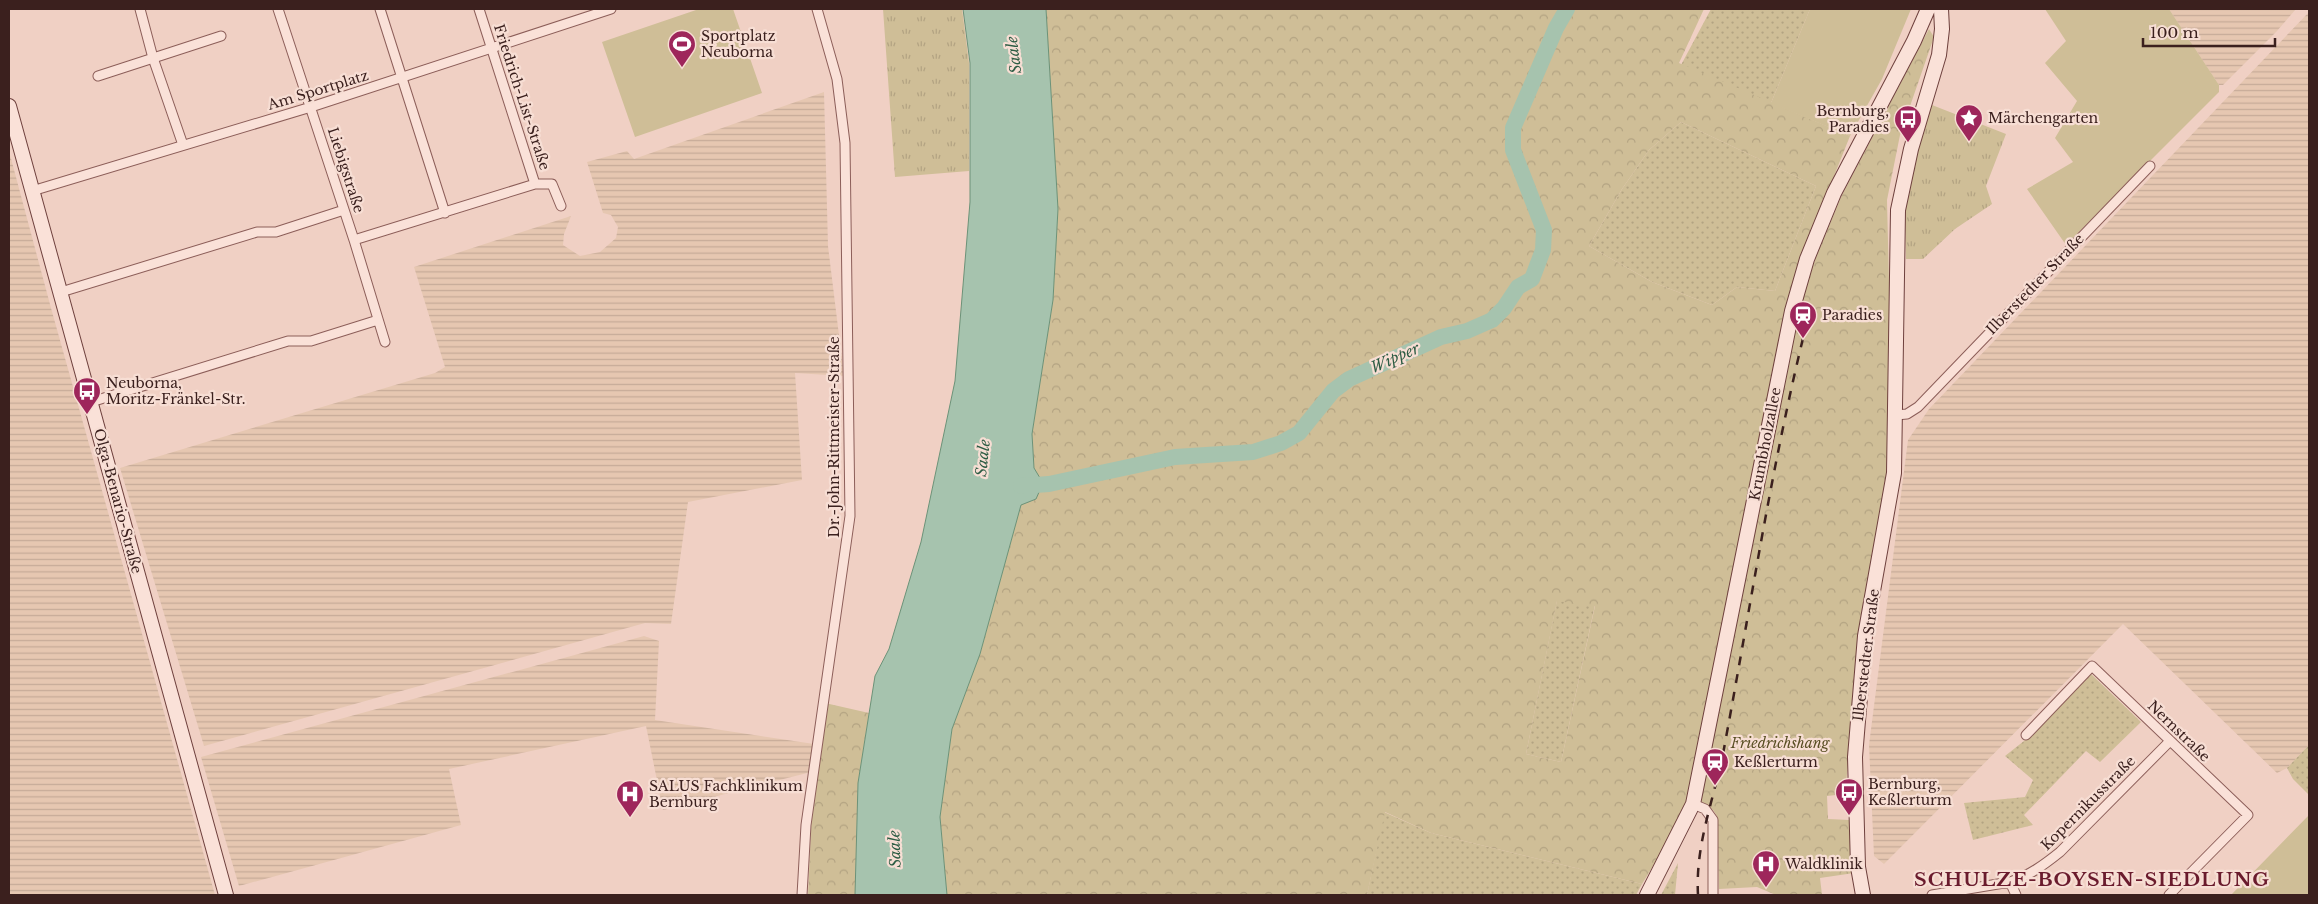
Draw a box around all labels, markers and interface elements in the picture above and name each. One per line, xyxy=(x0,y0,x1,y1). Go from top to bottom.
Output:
scale bar xyxy=(2143,15,2276,47)
street label: Friedrich-List-Straße xyxy=(490,22,554,172)
text: 100 m xyxy=(2150,23,2199,42)
place label: Sportplatz Neuborna xyxy=(701,27,776,61)
sports icon: Sportplatz Neuborna xyxy=(667,29,697,68)
water label: Saale xyxy=(1002,35,1025,75)
street label: Am Sportplatz xyxy=(265,66,371,114)
place label: Bernburg, Paradies xyxy=(1816,102,1889,136)
place icon: Märchengarten xyxy=(1954,103,1984,142)
bus stop icon: Bernburg, Paradies xyxy=(1893,104,1923,143)
place label: Märchengarten xyxy=(1988,109,2098,127)
street label: Liebigstraße xyxy=(324,125,368,215)
street label: Ilberstedter Straße xyxy=(1982,230,2088,338)
station icon: Paradies xyxy=(1788,300,1818,339)
place label: Paradies xyxy=(1822,306,1882,324)
street label: Dr.-John-Rittmeister-Straße xyxy=(825,336,843,538)
water label: Wipper xyxy=(1367,338,1423,377)
place label: Neuborna, Moritz-Fränkel-Str. xyxy=(106,374,246,408)
bus stop icon: Neuborna, Moritz-Fränkel-Str. xyxy=(72,376,102,415)
street label: Krumbholzallee xyxy=(1745,386,1785,502)
street label: Olga-Benario-Straße xyxy=(90,426,146,576)
water label: Saale xyxy=(971,438,994,478)
street label: Ilberstedter Straße xyxy=(1849,588,1883,722)
street label: Nernstraße xyxy=(2144,697,2214,765)
park label: Friedrichshang xyxy=(1730,734,1831,752)
station icon: Keßlerturm xyxy=(1700,747,1730,786)
street label: Kopernikusstraße xyxy=(2037,752,2139,854)
place label: Keßlerturm xyxy=(1734,753,1818,771)
place label: Bernburg, Keßlerturm xyxy=(1868,775,1952,809)
place label: SALUS Fachklinikum Bernburg xyxy=(649,777,803,811)
bus stop icon: Bernburg, Keßlerturm xyxy=(1834,777,1864,816)
hospital icon: SALUS Fachklinikum Bernburg xyxy=(615,779,645,818)
water label: Saale xyxy=(884,830,905,868)
hospital icon: Waldklinik xyxy=(1751,849,1781,888)
place label: Waldklinik xyxy=(1784,855,1863,873)
district label: SCHULZE-BOYSEN-SIEDLUNG xyxy=(1914,868,2270,891)

